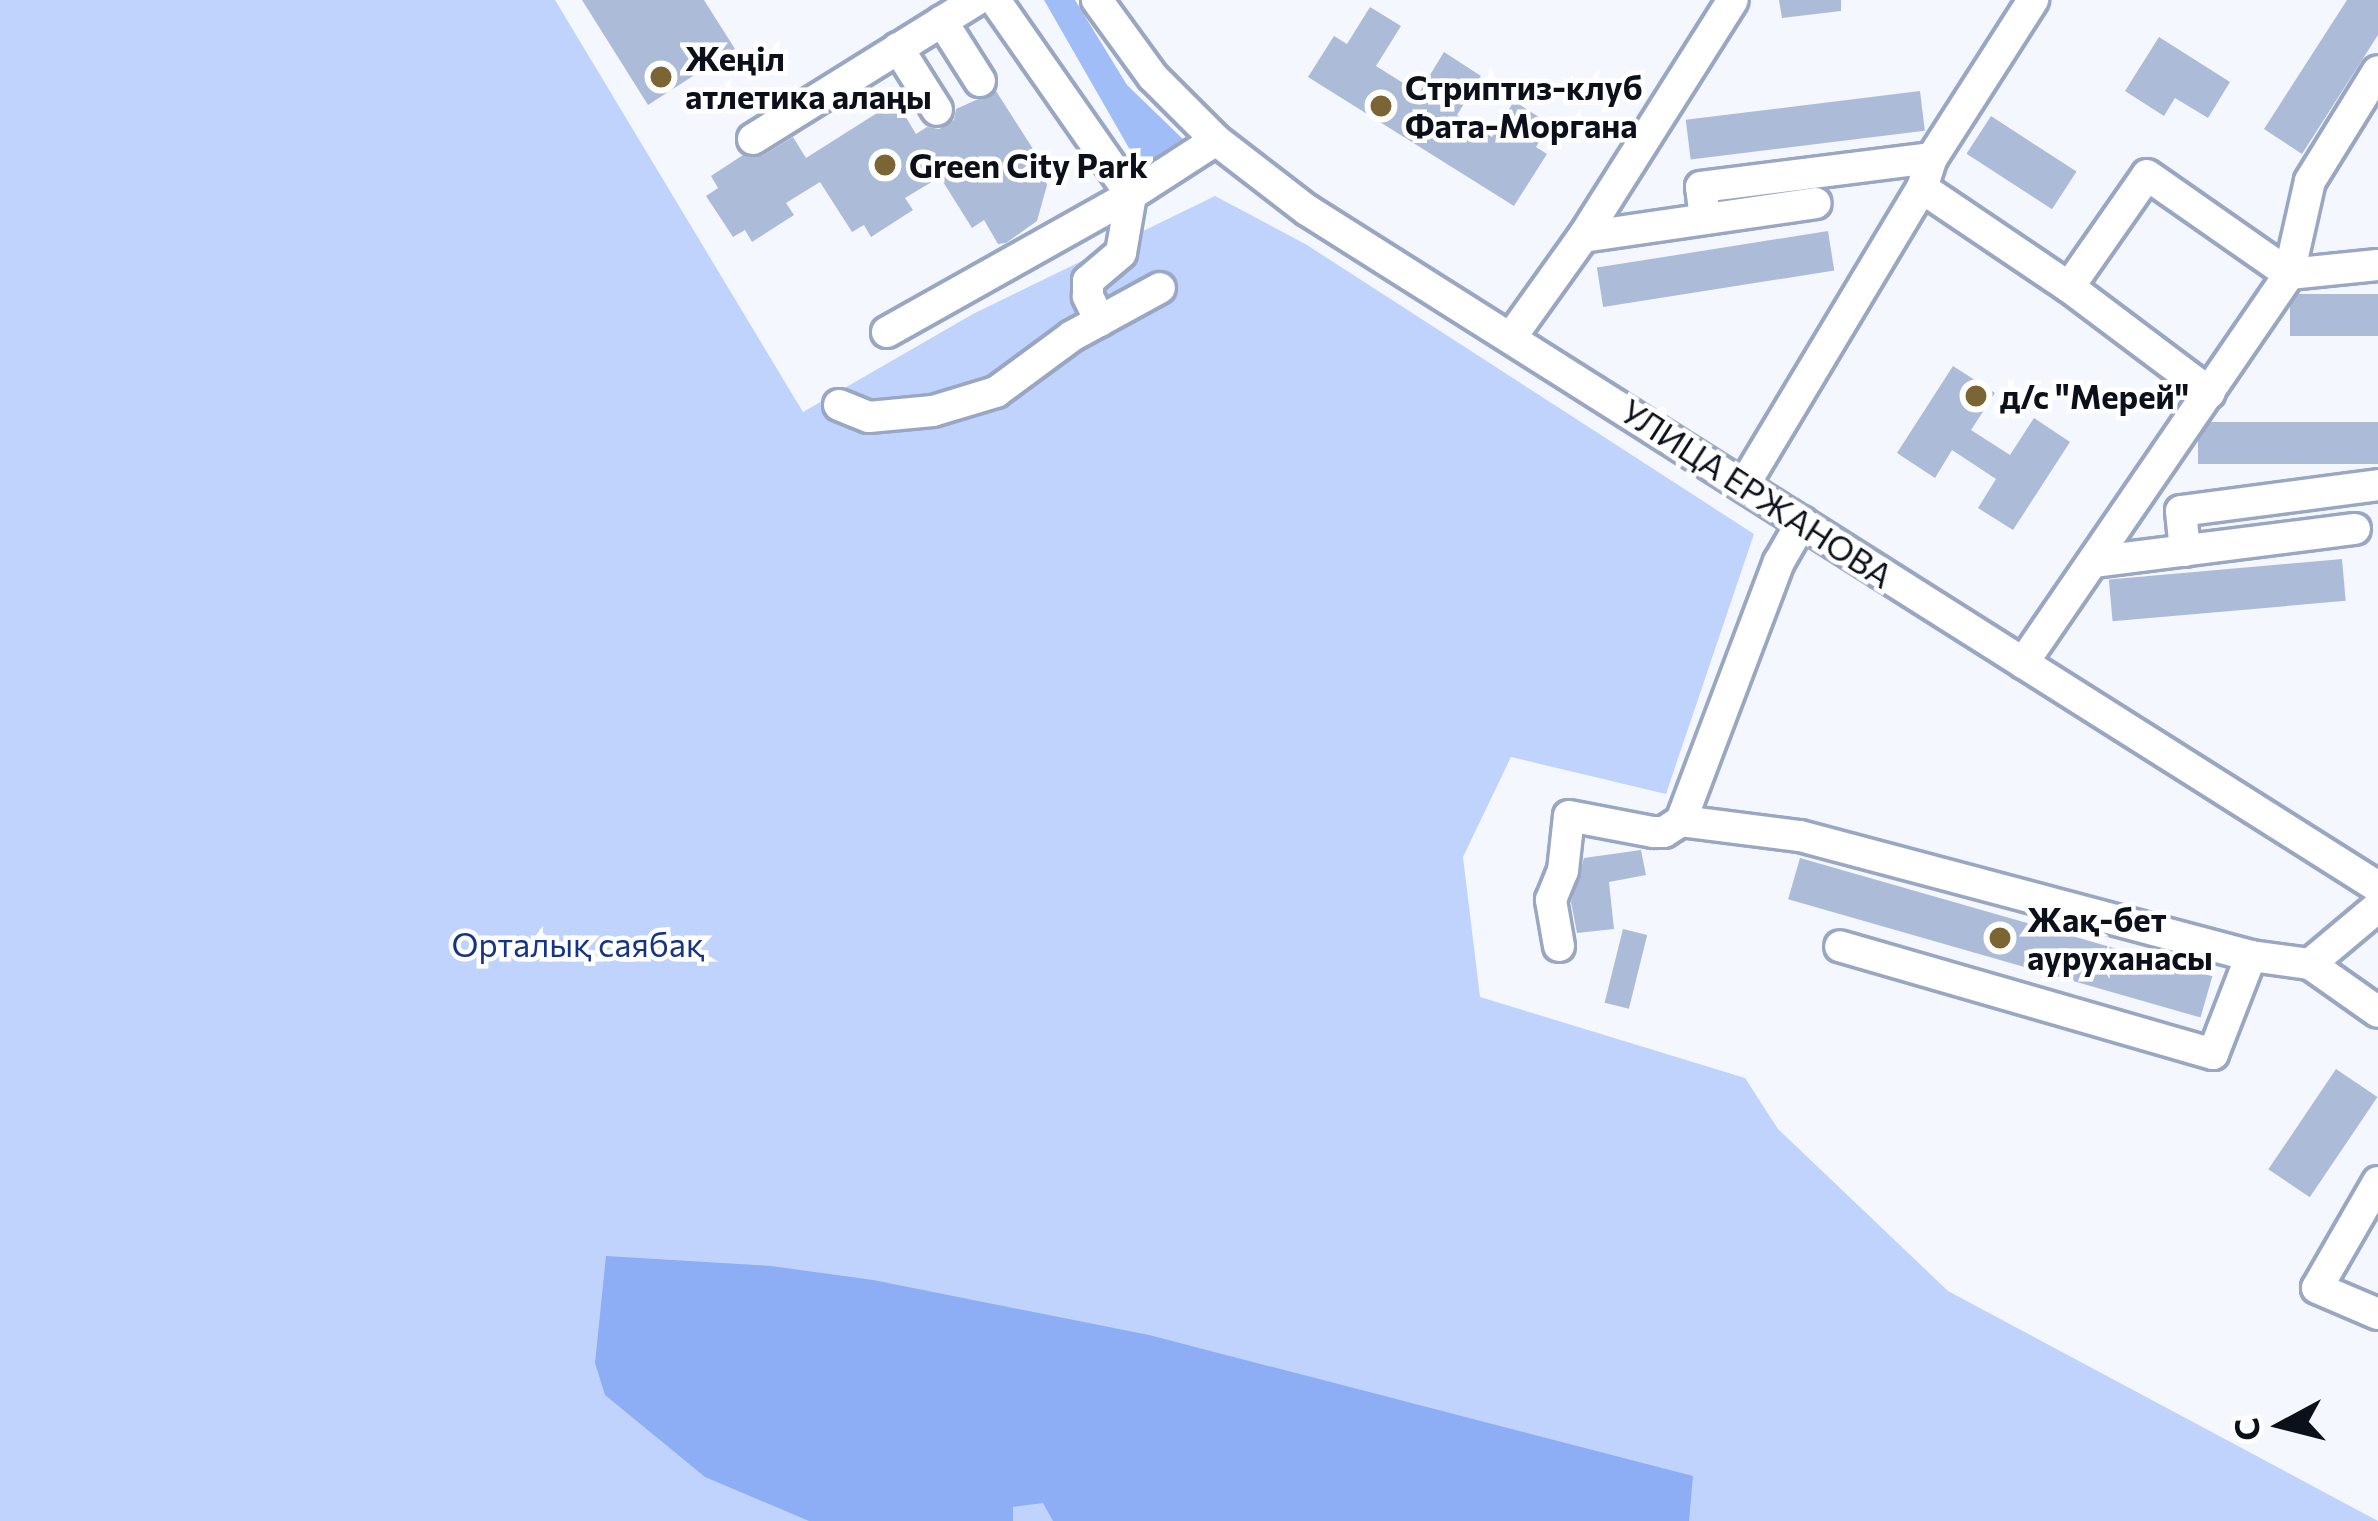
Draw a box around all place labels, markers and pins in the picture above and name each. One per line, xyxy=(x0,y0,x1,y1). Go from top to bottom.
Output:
place label: Жеңіл атлетика алаңы xyxy=(685,38,932,116)
marker: Жеңіл атлетика алаңы xyxy=(648,64,674,90)
place label: Стриптиз-клуб Фата-Моргана xyxy=(1405,67,1643,145)
marker: Стриптиз-клуб Фата-Моргана xyxy=(1368,93,1394,119)
place label: Green City Park xyxy=(909,145,1148,185)
marker: Green City Park xyxy=(872,152,898,178)
place label: д/с "Мерей" xyxy=(2000,376,2189,416)
marker: д/с "Мерей" xyxy=(1963,383,1989,409)
place label: Жақ-бет ауруханасы xyxy=(2027,899,2213,977)
marker: Жақ-бет ауруханасы xyxy=(1984,922,2016,954)

